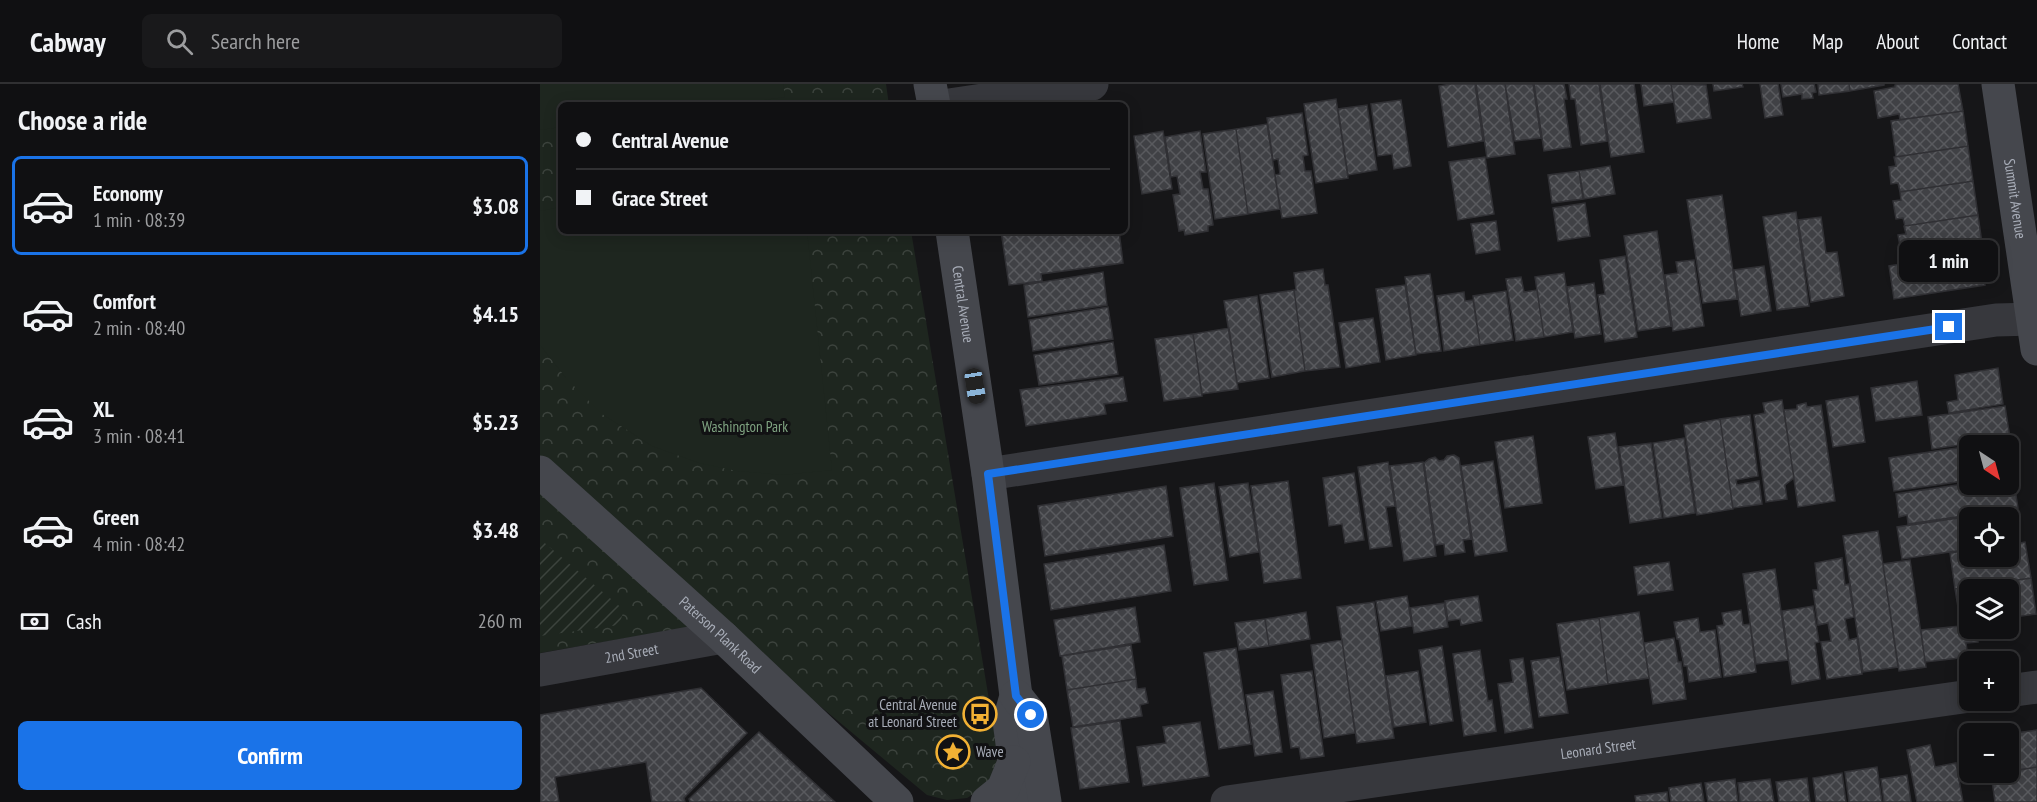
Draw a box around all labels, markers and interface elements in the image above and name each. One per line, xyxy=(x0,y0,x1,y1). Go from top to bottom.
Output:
search box xyxy=(142,14,562,68)
text: Cabway xyxy=(30,23,106,60)
icon: search xyxy=(163,25,196,58)
text: Search here xyxy=(211,27,300,55)
text: Home xyxy=(1737,28,1779,55)
text: Map xyxy=(1812,28,1843,55)
text: About xyxy=(1876,28,1919,55)
text: Contact xyxy=(1952,28,2007,55)
text: Choose a ride xyxy=(18,103,147,137)
text: Central Avenue xyxy=(612,126,729,154)
street label: Summit Avenue xyxy=(2000,157,2031,240)
icon: car xyxy=(21,179,75,233)
text: Economy xyxy=(93,179,163,207)
text: Grace Street xyxy=(612,184,708,212)
text: $3.08 xyxy=(472,192,519,220)
text: 1 min · 08:39 xyxy=(93,207,185,233)
callout: 1 min xyxy=(1900,240,1998,282)
text: 1 min xyxy=(1928,248,1969,274)
street label: Central Avenue xyxy=(948,264,978,344)
icon: car xyxy=(21,287,75,341)
text: Comfort xyxy=(93,287,156,315)
text: $4.15 xyxy=(472,300,519,328)
route end xyxy=(1935,313,1962,340)
text: 2 min · 08:40 xyxy=(93,315,185,341)
car xyxy=(963,367,987,405)
icon: car xyxy=(21,395,75,449)
text: XL xyxy=(93,395,114,423)
text: $5.23 xyxy=(472,408,519,436)
park label: Washington Park xyxy=(702,417,788,436)
text: 3 min · 08:41 xyxy=(93,423,185,449)
north arrow xyxy=(1959,435,2019,495)
map controls xyxy=(1959,435,2019,783)
icon: car xyxy=(21,503,75,557)
text: Green xyxy=(93,503,139,531)
button: locate xyxy=(1959,507,2019,567)
text: $3.48 xyxy=(472,516,519,544)
text: 4 min · 08:42 xyxy=(93,531,185,557)
button: layers xyxy=(1959,579,2019,639)
street label: Paterson Plank Road xyxy=(675,592,766,677)
icon: cash xyxy=(18,605,51,638)
text: Cash xyxy=(66,607,102,635)
text: 260 m xyxy=(478,608,522,634)
street label: 2nd Street xyxy=(603,639,660,667)
button: + xyxy=(1959,651,2019,711)
place label: Central Avenue at Leonard Street xyxy=(868,695,957,731)
bus stop icon: Central Avenue at Leonard Street xyxy=(962,696,998,732)
route start xyxy=(1017,701,1044,728)
button: Confirm xyxy=(18,721,522,790)
button: − xyxy=(1959,723,2019,783)
place icon: Wave xyxy=(935,734,971,770)
street label: Leonard Street xyxy=(1559,734,1637,763)
place label: Wave xyxy=(976,742,1004,761)

